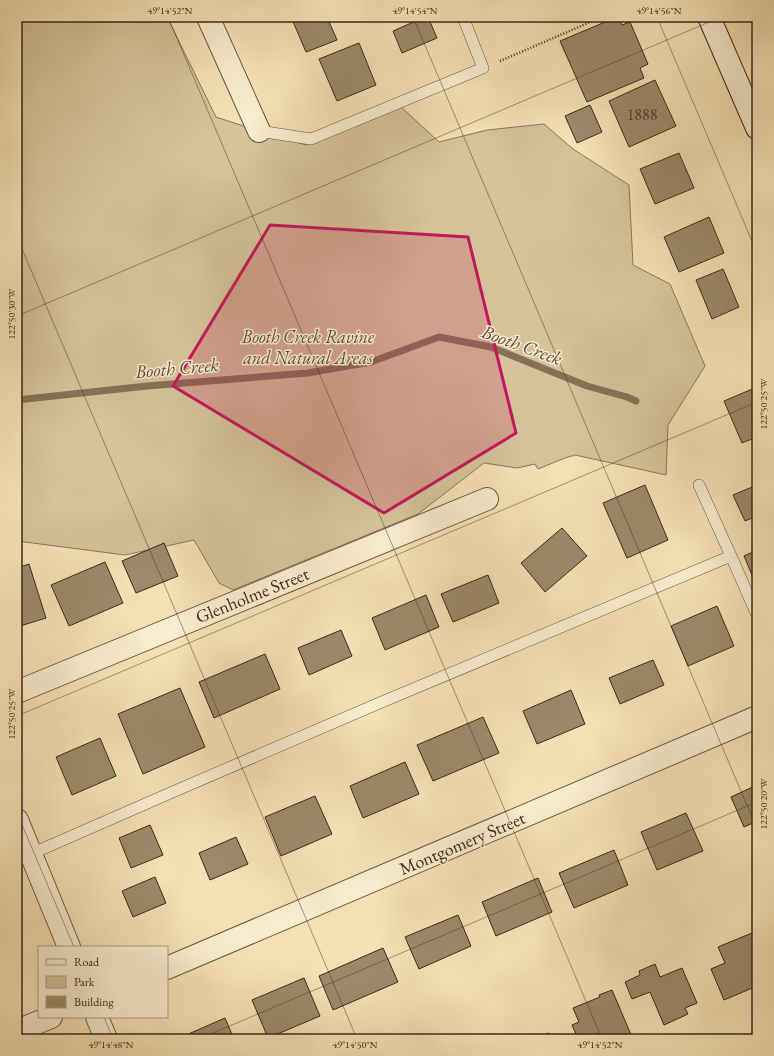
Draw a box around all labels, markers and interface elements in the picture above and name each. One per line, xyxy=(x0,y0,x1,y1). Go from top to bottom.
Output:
text: 49°14'52"N xyxy=(148,4,193,17)
text: 49°14'54"N xyxy=(393,4,438,17)
text: 49°14'56"N xyxy=(637,4,682,17)
house number: 1888 xyxy=(627,104,658,125)
text: 122°50'30"W xyxy=(5,288,18,339)
water label: Booth Creek xyxy=(477,319,566,371)
park label: Booth Creek Ravine and Natural Areas xyxy=(241,325,375,369)
water label: Booth Creek xyxy=(133,352,220,384)
text: 122°50'25"W xyxy=(757,378,770,429)
street label: Glenholme Street xyxy=(192,562,312,628)
text: 122°50'25"W xyxy=(5,688,18,739)
text: 122°50'20"W xyxy=(757,778,770,829)
street label: Montgomery Street xyxy=(395,806,529,880)
legend xyxy=(38,946,168,1018)
text: Road xyxy=(74,954,100,970)
text: Park xyxy=(74,974,95,990)
text: Building xyxy=(74,994,115,1010)
text: 49°14'48"N xyxy=(89,1038,134,1051)
text: 49°14'50"N xyxy=(333,1038,378,1051)
text: 49°14'52"N xyxy=(578,1038,623,1051)

